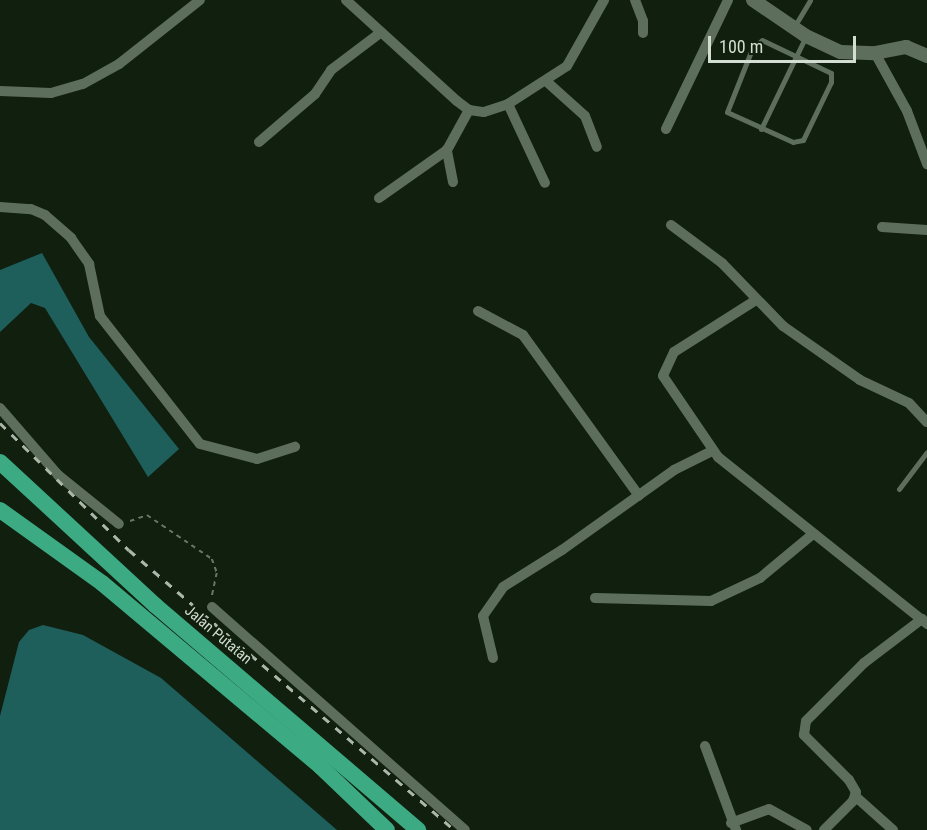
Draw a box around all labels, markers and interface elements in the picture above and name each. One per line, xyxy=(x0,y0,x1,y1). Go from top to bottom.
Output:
scale bar xyxy=(711,24,860,62)
text: 100 m xyxy=(719,36,763,57)
street label: Jalan Putatan xyxy=(181,602,255,668)

